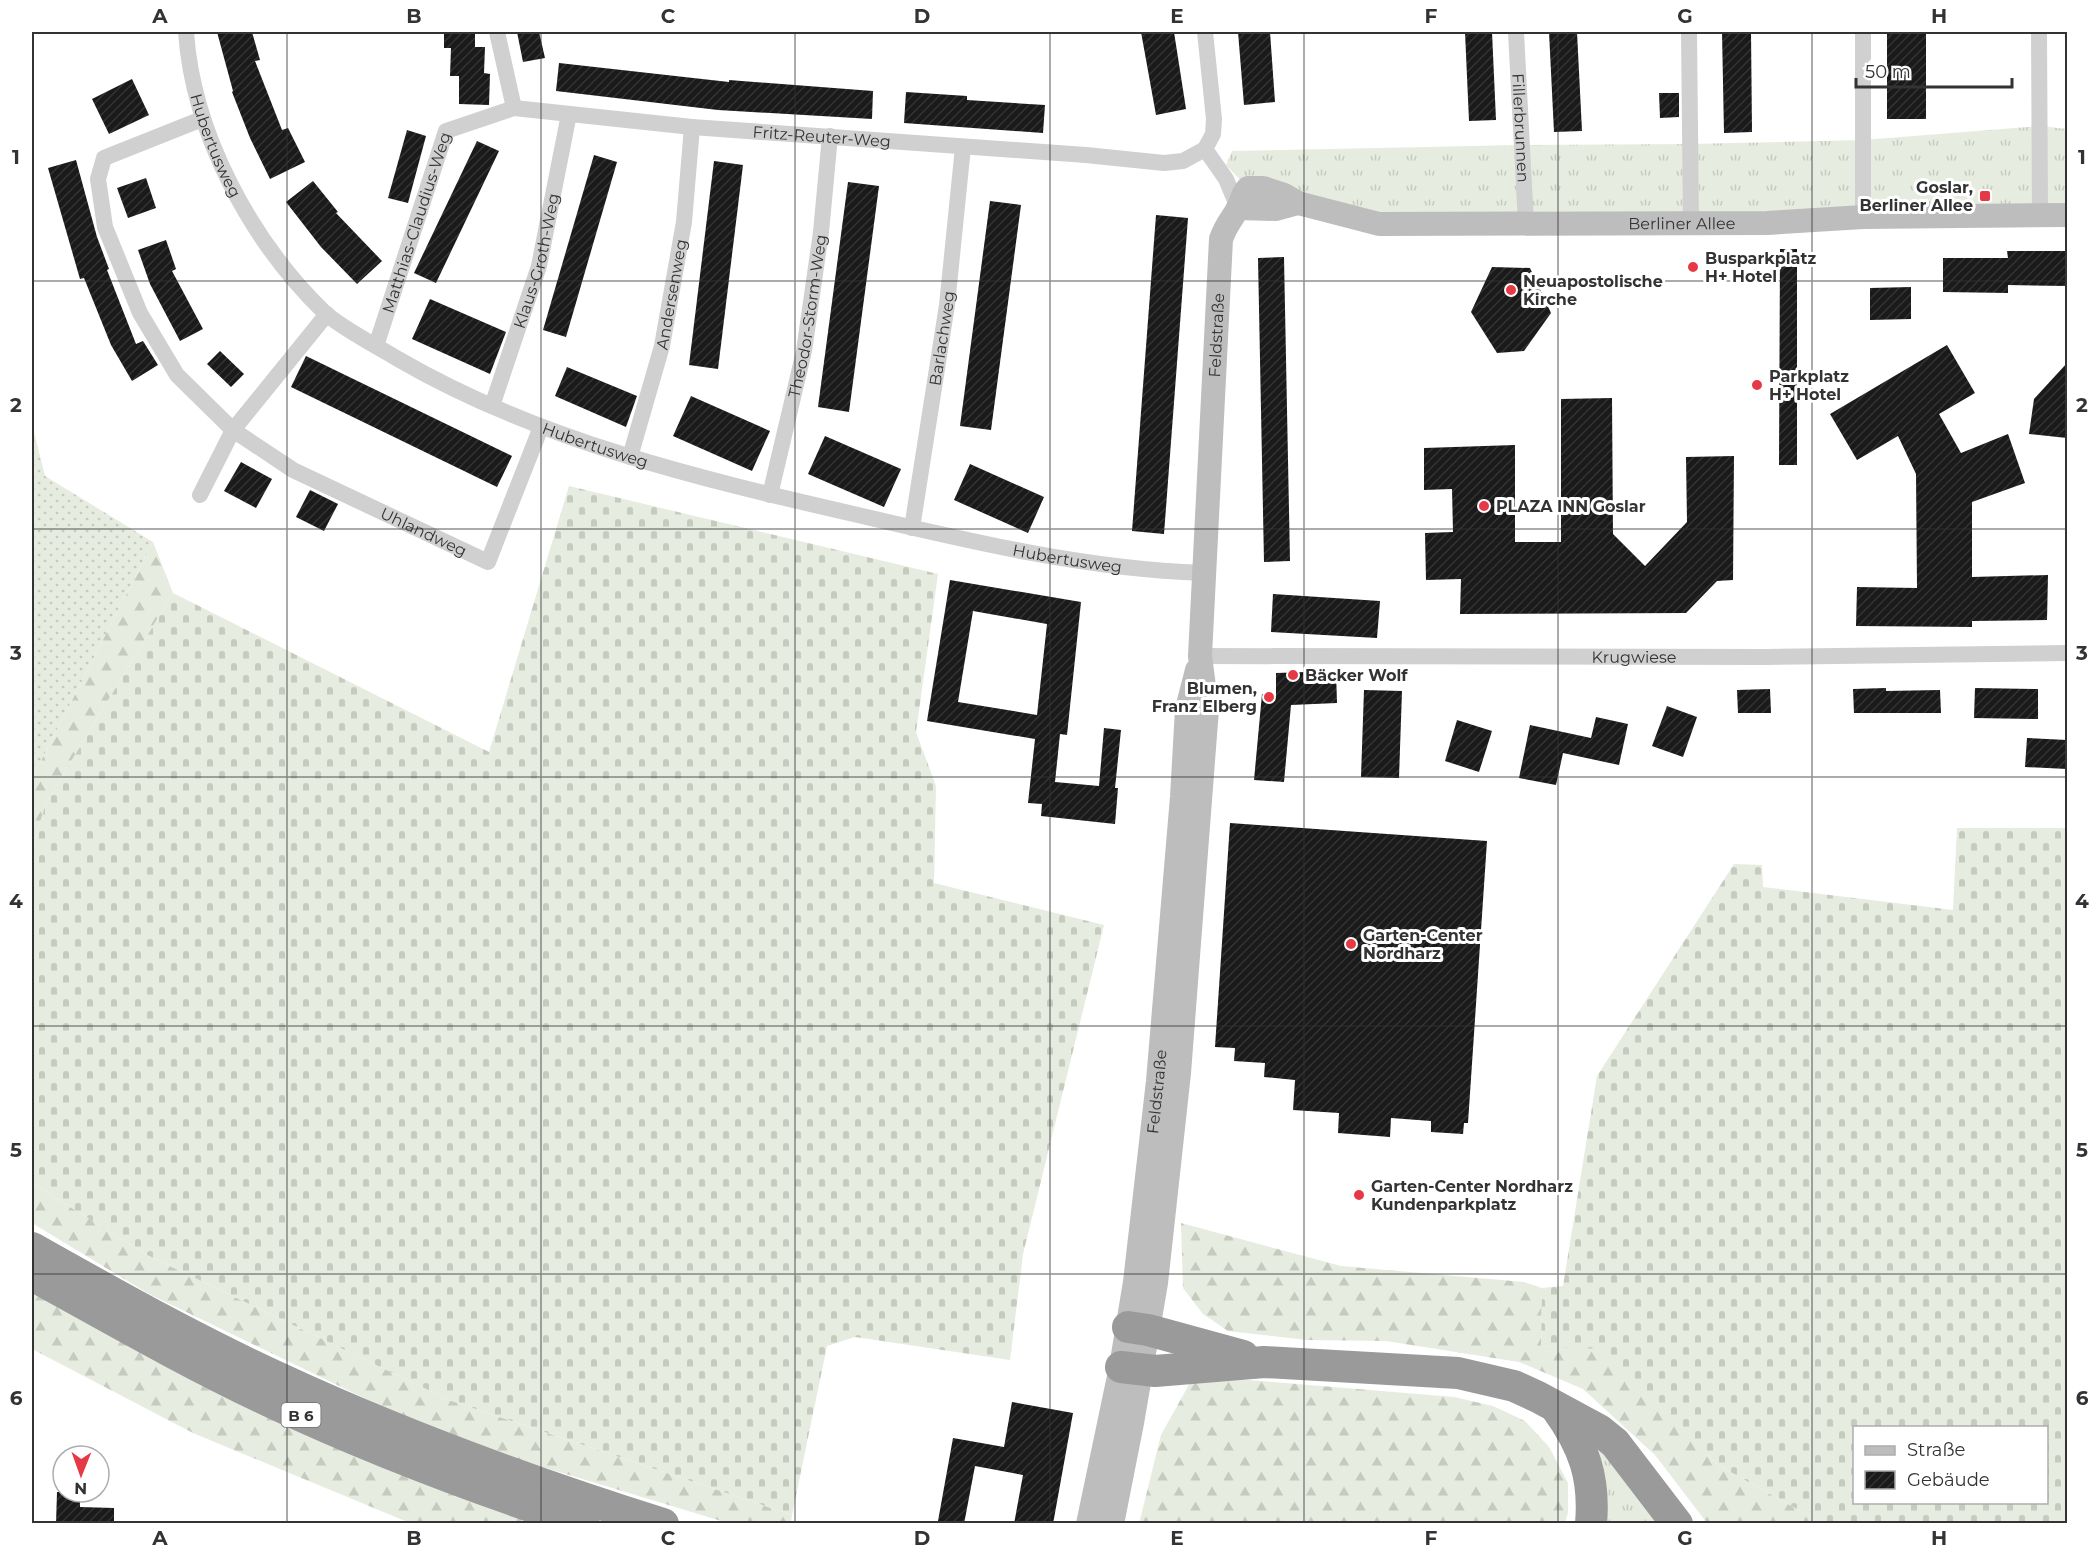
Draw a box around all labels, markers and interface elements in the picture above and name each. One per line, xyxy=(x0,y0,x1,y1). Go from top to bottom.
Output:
text: A xyxy=(151,4,168,28)
text: B xyxy=(406,4,422,28)
text: C xyxy=(661,4,676,28)
text: D xyxy=(914,4,930,28)
text: E xyxy=(1170,4,1184,28)
text: F xyxy=(1425,4,1438,28)
text: G xyxy=(1677,4,1693,28)
text: H xyxy=(1931,4,1947,28)
scale bar xyxy=(1856,51,2012,89)
text: 50 m xyxy=(1865,61,1911,83)
street label: Fillerbrunnen xyxy=(1509,73,1533,183)
street label: Hubertusweg xyxy=(187,91,245,201)
street label: Fritz-Reuter-Weg xyxy=(752,122,892,151)
street label: Matthias-Claudius-Weg xyxy=(378,130,455,315)
text: 1 xyxy=(12,145,20,169)
text: 1 xyxy=(2078,145,2086,169)
place label: Goslar, Berliner Allee xyxy=(1859,178,1973,215)
marker: Goslar, Berliner Allee xyxy=(1978,189,1992,203)
street label: Klaus-Groth-Weg xyxy=(509,192,563,331)
street label: Berliner Allee xyxy=(1628,214,1735,233)
street label: Theodor-Storm-Weg xyxy=(784,233,830,400)
street label: Andersenweg xyxy=(652,238,690,351)
place label: Busparkplatz H+ Hotel xyxy=(1705,249,1816,286)
marker: Busparkplatz H+ Hotel xyxy=(1686,260,1700,274)
place label: Neuapostolische Kirche xyxy=(1523,272,1663,309)
marker: Neuapostolische Kirche xyxy=(1504,283,1518,297)
street label: Barlachweg xyxy=(925,290,958,387)
street label: Feldstraße xyxy=(1205,292,1228,378)
place label: Parkplatz H+ Hotel xyxy=(1769,367,1849,404)
marker: Parkplatz H+ Hotel xyxy=(1750,378,1764,392)
text: 2 xyxy=(10,393,22,417)
text: 2 xyxy=(2076,393,2088,417)
street label: Hubertusweg xyxy=(540,418,650,471)
place label: PLAZA INN Goslar xyxy=(1496,497,1646,516)
marker: PLAZA INN Goslar xyxy=(1477,499,1491,513)
street label: Uhlandweg xyxy=(377,503,470,560)
street label: Hubertusweg xyxy=(1011,540,1123,576)
text: 3 xyxy=(9,641,22,665)
text: 3 xyxy=(2075,641,2088,665)
street label: Krugwiese xyxy=(1592,647,1676,666)
place label: Bäcker Wolf xyxy=(1305,666,1408,685)
marker: Bäcker Wolf xyxy=(1286,668,1300,682)
place label: Blumen, Franz Elberg xyxy=(1152,679,1257,716)
marker: Blumen, Franz Elberg xyxy=(1262,690,1276,704)
text: 4 xyxy=(9,889,23,913)
text: 4 xyxy=(2075,889,2089,913)
place label: Garten-Center Nordharz xyxy=(1363,926,1483,963)
marker: Garten-Center Nordharz xyxy=(1344,937,1358,951)
street label: Feldstraße xyxy=(1143,1049,1170,1135)
text: 5 xyxy=(10,1138,22,1162)
text: 5 xyxy=(2076,1138,2088,1162)
place label: Garten-Center Nordharz Kundenparkplatz xyxy=(1371,1177,1573,1214)
marker: Garten-Center Nordharz Kundenparkplatz xyxy=(1352,1188,1366,1202)
text: 6 xyxy=(10,1386,23,1410)
text: 6 xyxy=(2076,1386,2089,1410)
road number: B 6 xyxy=(282,1403,320,1427)
legend xyxy=(1853,1426,2048,1504)
text: Straße xyxy=(1907,1439,1966,1461)
north arrow xyxy=(51,1444,111,1504)
text: Gebäude xyxy=(1907,1469,1990,1491)
text: N xyxy=(74,1479,87,1498)
text: A xyxy=(151,1526,168,1550)
text: B xyxy=(406,1526,422,1550)
text: C xyxy=(661,1526,676,1550)
text: D xyxy=(914,1526,930,1550)
text: E xyxy=(1170,1526,1184,1550)
text: F xyxy=(1425,1526,1438,1550)
text: G xyxy=(1677,1526,1693,1550)
text: H xyxy=(1931,1526,1947,1550)

